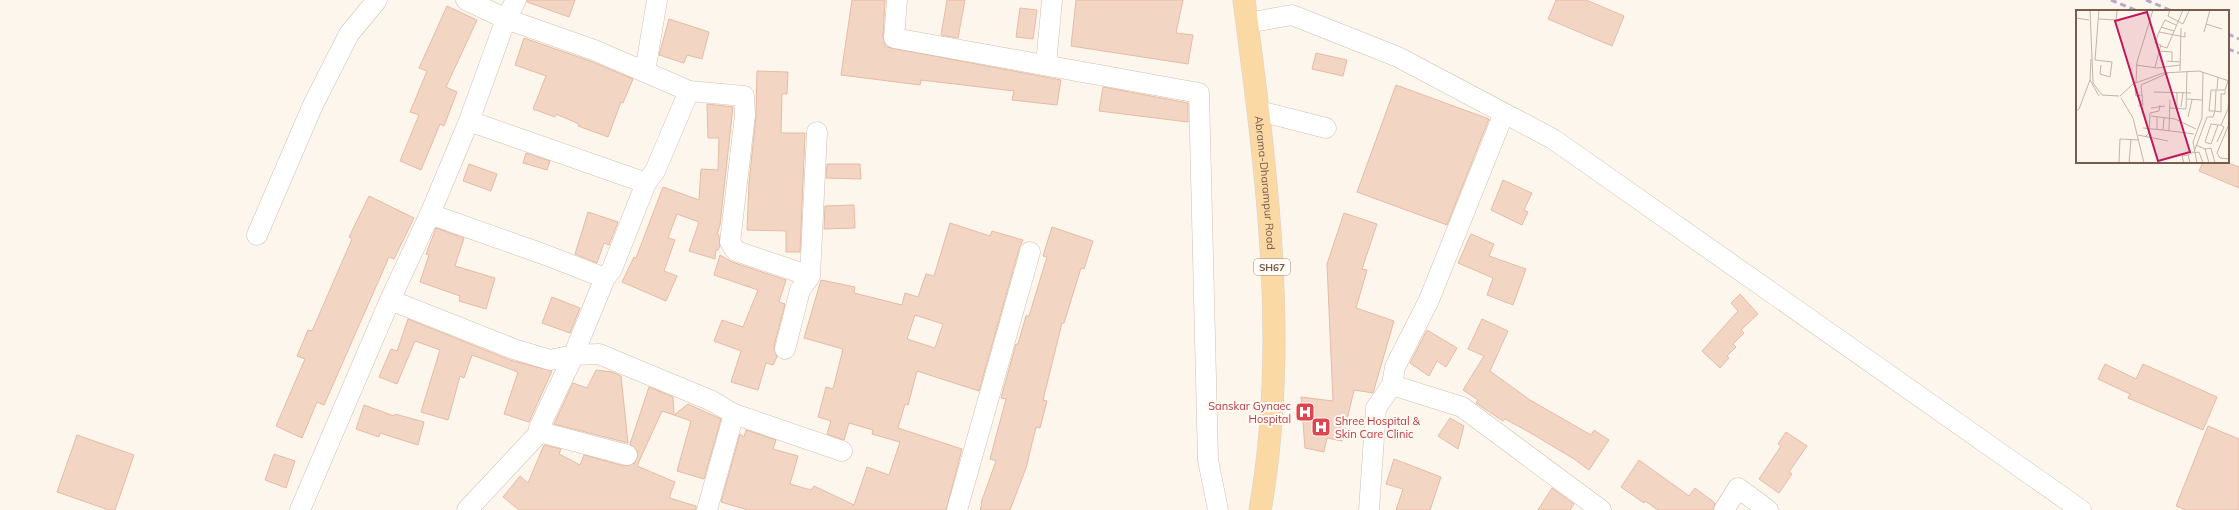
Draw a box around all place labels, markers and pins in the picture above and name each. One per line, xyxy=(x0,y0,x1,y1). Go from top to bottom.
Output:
place label: Sanskar Gynaec Hospital xyxy=(1208,399,1292,426)
hospital icon: Sanskar Gynaec Hospital xyxy=(1294,401,1316,423)
place label: Shree Hospital & Skin Care Clinic xyxy=(1335,414,1420,441)
hospital icon: Shree Hospital & Skin Care Clinic xyxy=(1310,416,1332,438)

